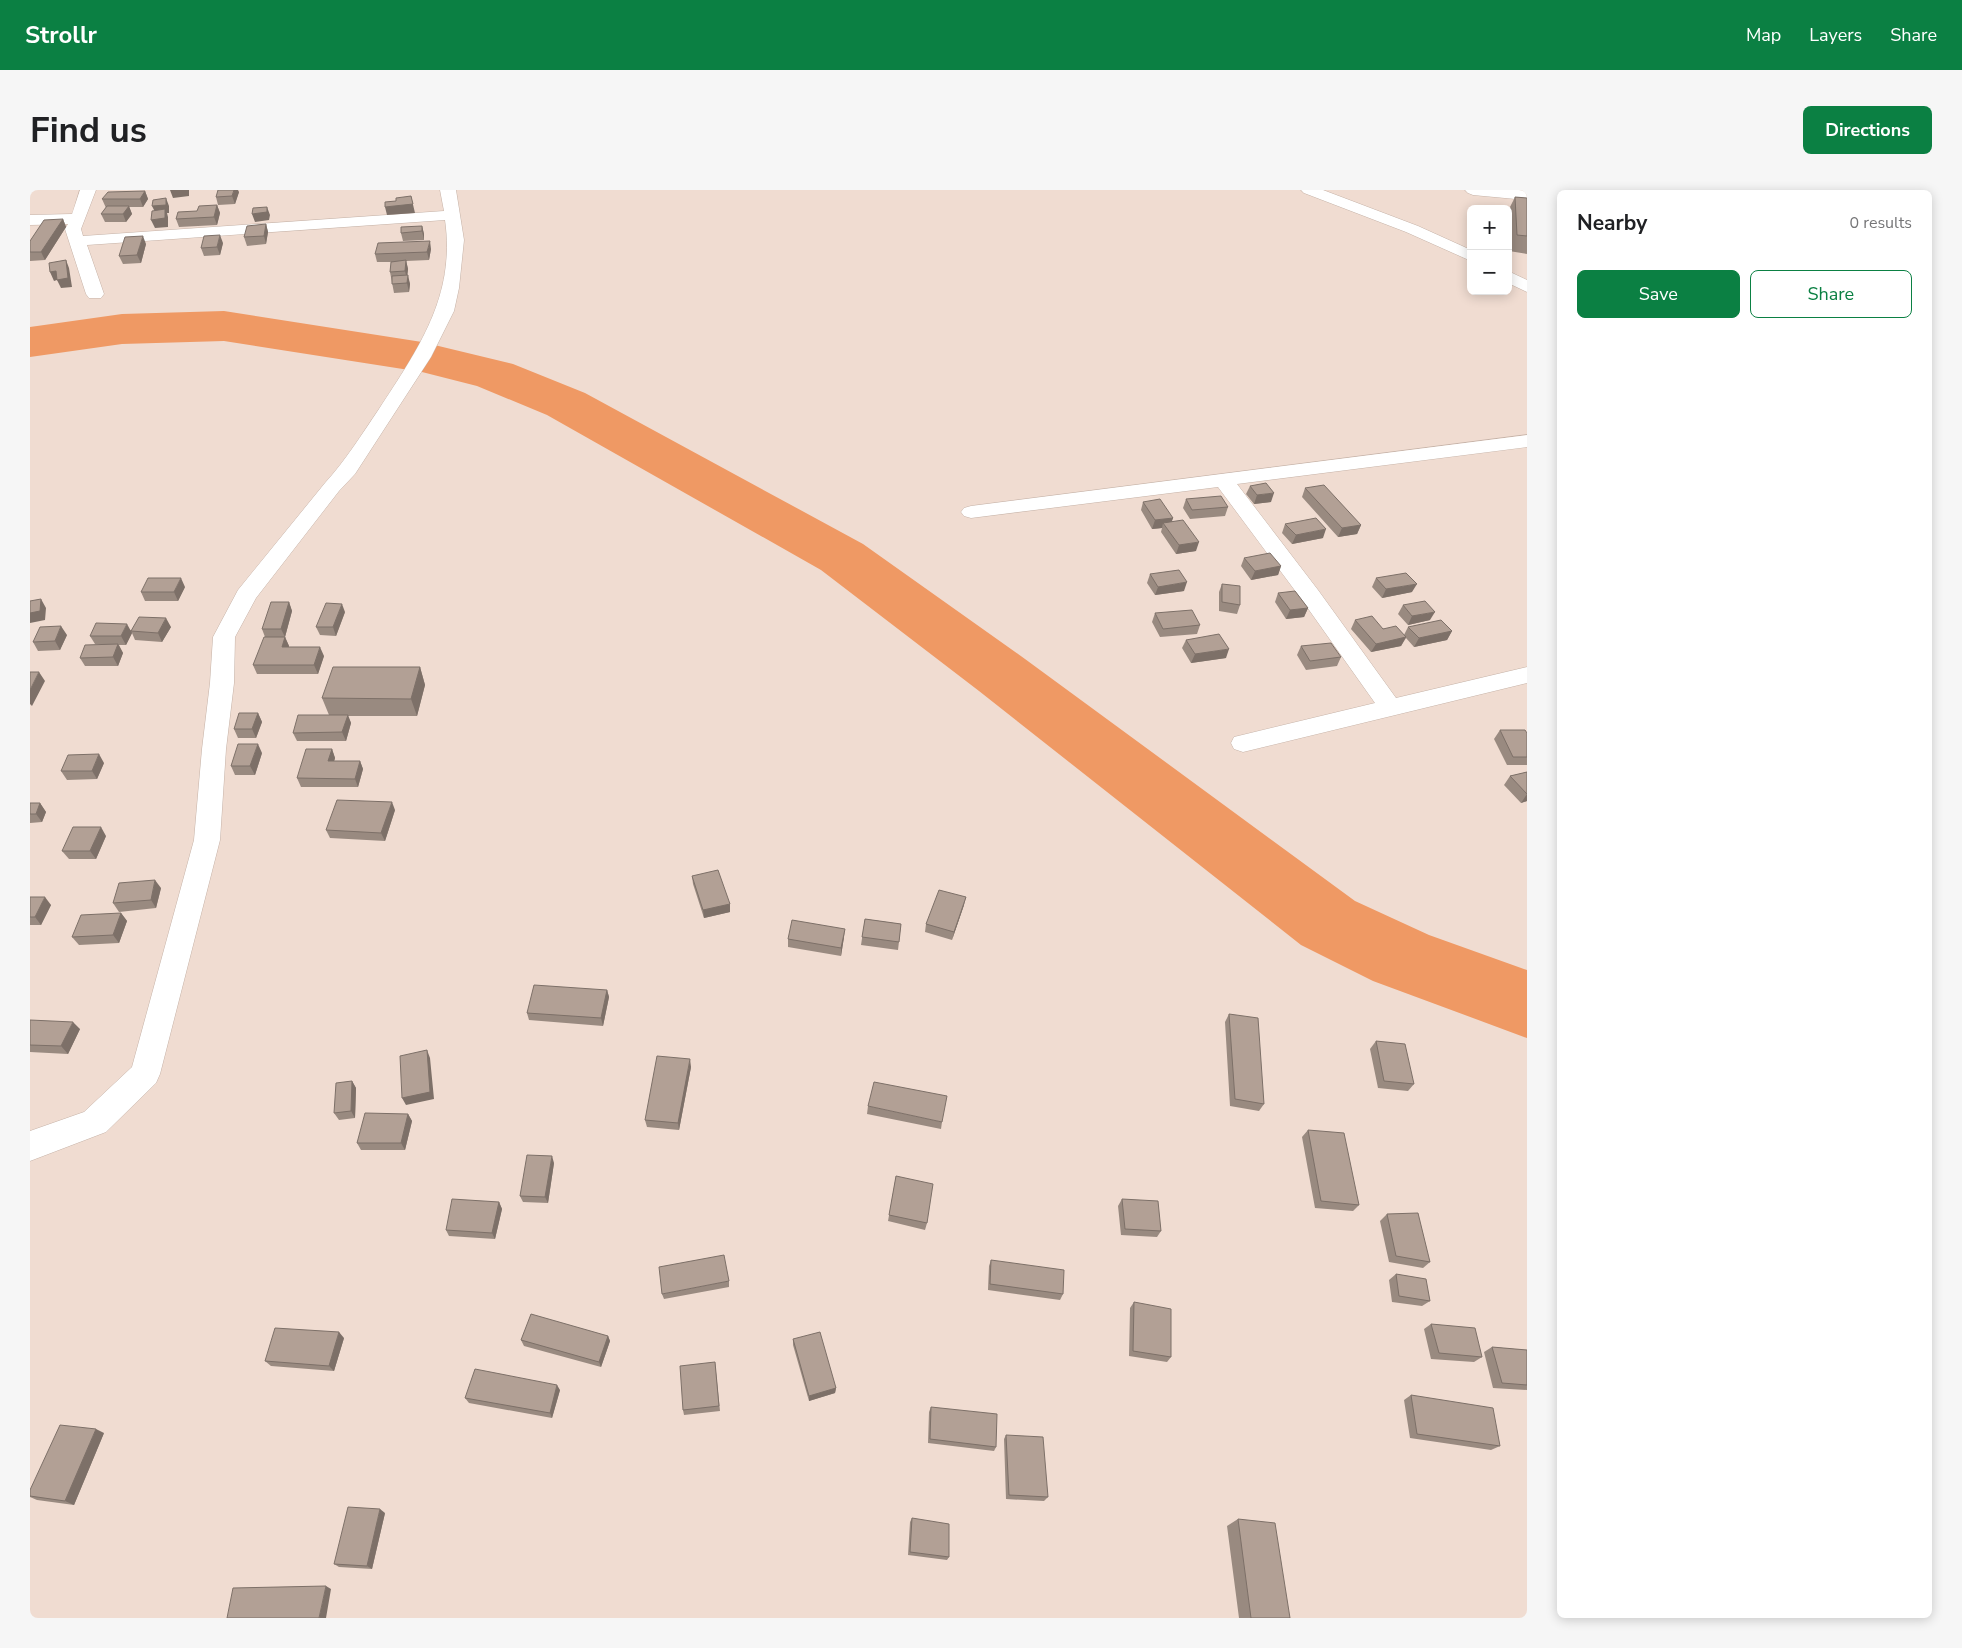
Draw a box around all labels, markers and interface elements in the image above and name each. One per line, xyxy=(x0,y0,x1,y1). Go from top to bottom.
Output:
text: Strollr xyxy=(25,19,97,51)
text: Map xyxy=(1746,23,1781,47)
text: Layers xyxy=(1809,23,1862,47)
text: Share xyxy=(1890,23,1937,47)
button: Directions xyxy=(1803,106,1932,154)
text: Find us xyxy=(30,107,147,154)
map controls xyxy=(1467,205,1512,295)
button: + xyxy=(1467,205,1512,250)
text: Nearby xyxy=(1577,209,1647,237)
text: 0 results xyxy=(1850,212,1912,234)
button: − xyxy=(1467,250,1512,295)
button: Save xyxy=(1577,270,1740,318)
button: Share xyxy=(1750,270,1912,318)

